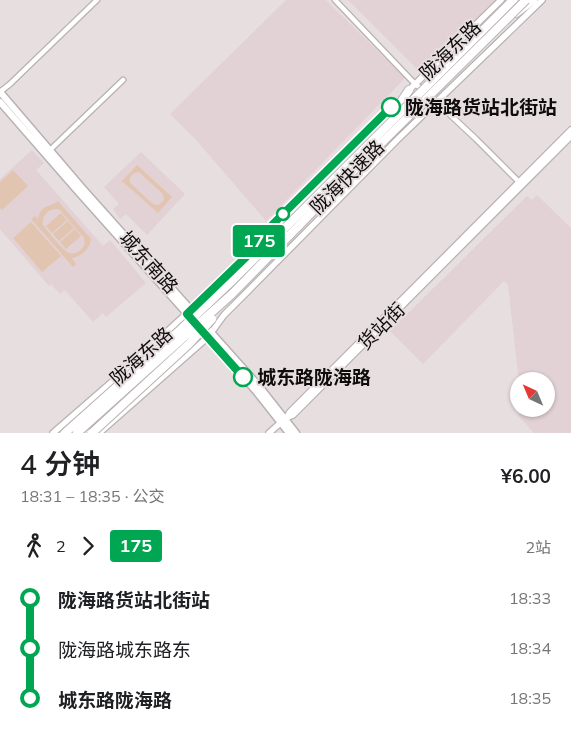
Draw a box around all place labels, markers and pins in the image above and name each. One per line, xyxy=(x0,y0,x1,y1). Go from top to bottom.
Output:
place label: 陇海路货站北街站 xyxy=(405,95,557,119)
marker: 陇海路货站北街站 xyxy=(381,97,401,117)
unlabelled marker xyxy=(276,207,290,221)
place label: 城东路陇海路 xyxy=(257,365,371,389)
marker: 城东路陇海路 xyxy=(233,367,253,387)

